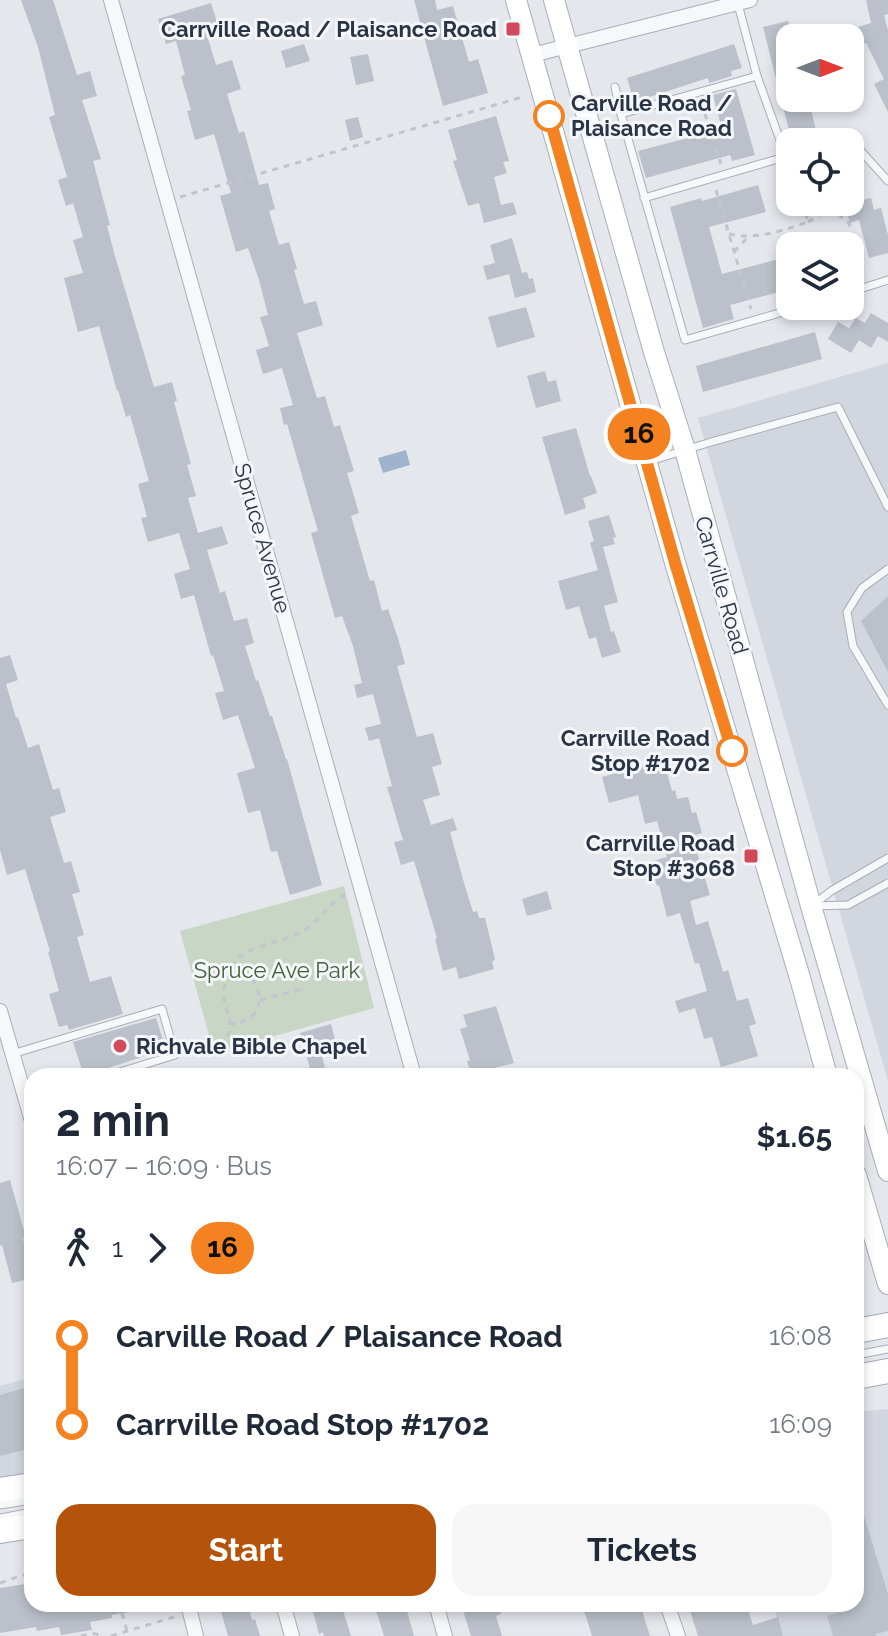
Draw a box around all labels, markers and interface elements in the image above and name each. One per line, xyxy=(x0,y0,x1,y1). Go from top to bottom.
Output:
place label: Carrville Road / Plaisance Road xyxy=(161,16,497,42)
marker: Carrville Road / Plaisance Road xyxy=(504,20,522,38)
north arrow xyxy=(776,24,864,112)
map controls xyxy=(776,24,864,320)
place label: Carville Road / Plaisance Road xyxy=(571,90,732,141)
marker: Carville Road / Plaisance Road xyxy=(534,101,564,131)
button: locate xyxy=(776,128,864,216)
button: layers xyxy=(776,232,864,320)
line badge: 16 xyxy=(603,408,675,460)
text: 16 xyxy=(624,417,654,450)
street label: Spruce Avenue xyxy=(229,460,297,616)
street label: Carrville Road xyxy=(690,513,754,657)
place label: Carrville Road Stop #1702 xyxy=(561,725,710,776)
marker: Carrville Road Stop #1702 xyxy=(717,736,747,766)
place label: Carrville Road Stop #3068 xyxy=(586,830,735,881)
marker: Carrville Road Stop #3068 xyxy=(742,847,760,865)
park label: Spruce Ave Park xyxy=(194,957,361,983)
place label: Richvale Bible Chapel xyxy=(136,1033,368,1059)
marker: Richvale Bible Chapel xyxy=(111,1037,129,1055)
text: 2 min xyxy=(56,1095,170,1146)
text: $1.65 xyxy=(757,1119,832,1154)
text: 16:07 – 16:09 · Bus xyxy=(56,1151,272,1181)
icon: walk xyxy=(56,1226,100,1270)
icon: forward xyxy=(135,1226,179,1270)
text: 16 xyxy=(207,1231,238,1264)
text: 1 xyxy=(112,1233,123,1263)
text: Carville Road / Plaisance Road xyxy=(116,1319,563,1354)
text: 16:08 xyxy=(769,1321,832,1351)
text: Carrville Road Stop #1702 xyxy=(116,1407,489,1442)
text: 16:09 xyxy=(769,1409,832,1439)
button: Start xyxy=(56,1504,436,1596)
button: Tickets xyxy=(452,1504,832,1596)

